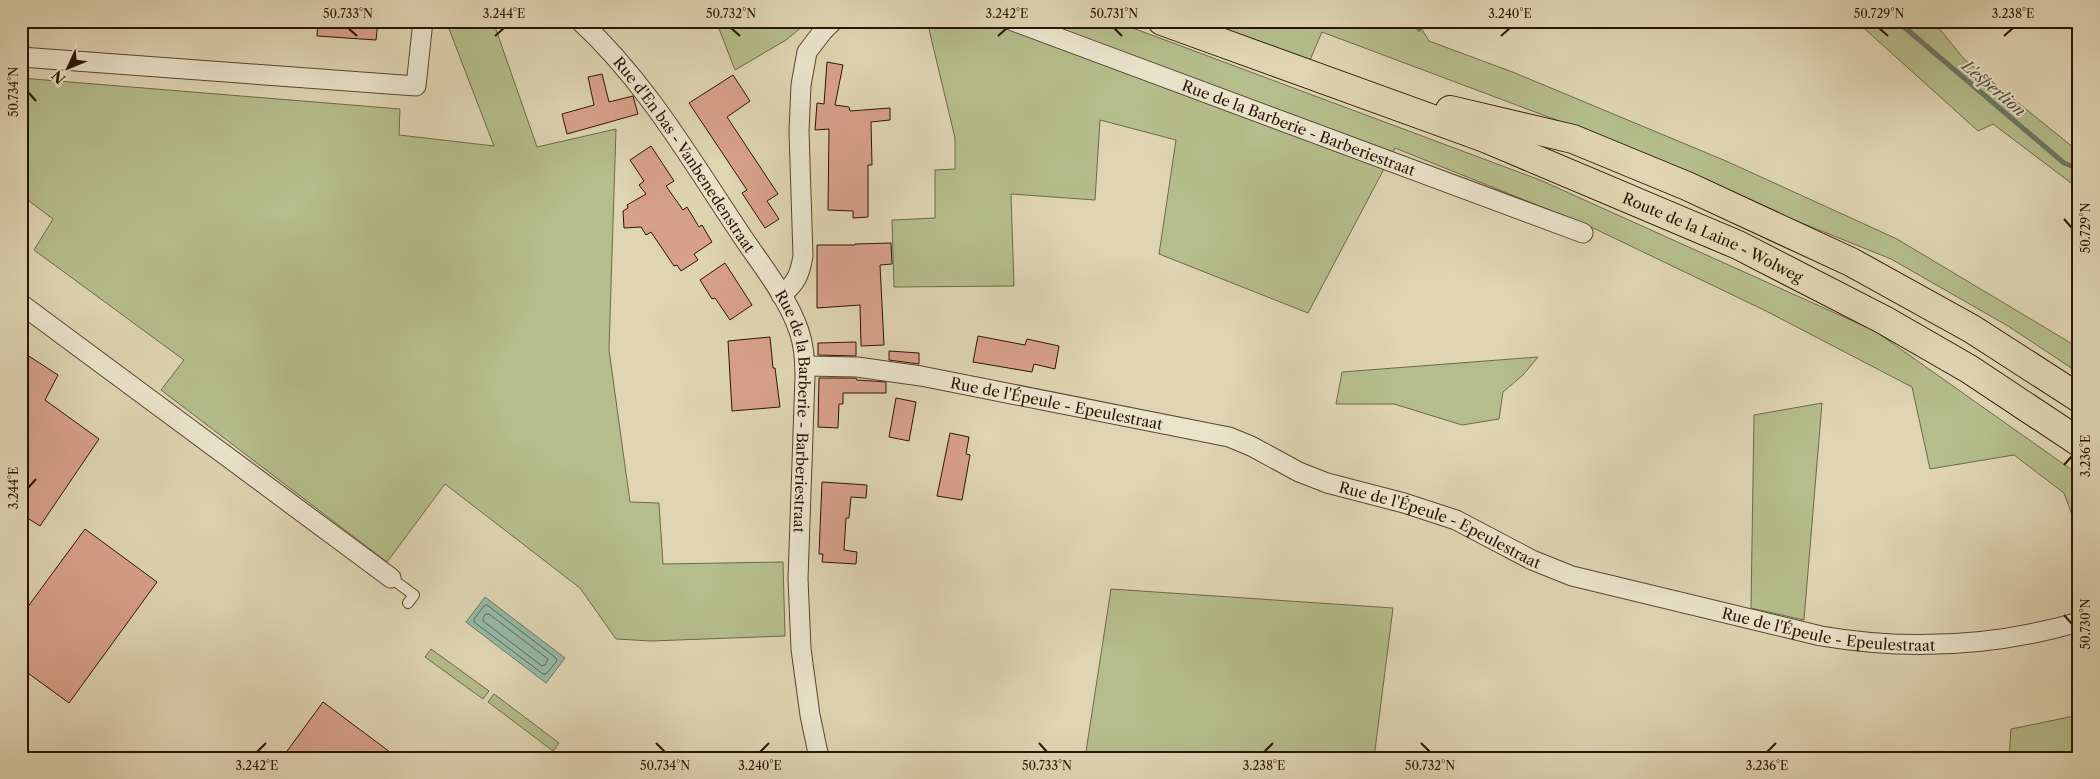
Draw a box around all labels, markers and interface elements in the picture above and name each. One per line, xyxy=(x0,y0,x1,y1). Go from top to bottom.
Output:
text: 50.733°N xyxy=(323,6,373,21)
text: 3.244°E xyxy=(483,6,525,21)
text: 50.732°N xyxy=(706,6,756,21)
text: 3.242°E xyxy=(986,6,1028,21)
text: 50.731°N xyxy=(1090,6,1138,21)
text: 3.240°E xyxy=(1488,6,1532,21)
text: 50.729°N xyxy=(1854,6,1904,21)
text: 3.238°E xyxy=(1992,6,2034,21)
north arrow xyxy=(42,42,92,92)
street label: Rue d'En bas - Vanbenedenstraat xyxy=(610,53,760,256)
water label: L'esperlion xyxy=(1957,54,2030,120)
text: N xyxy=(48,66,69,88)
text: 50.734°N xyxy=(6,67,21,117)
street label: Rue de la Barberie - Barberiestraat xyxy=(1180,75,1419,180)
street label: Route de la Laine - Wolweg xyxy=(1620,188,1806,286)
text: 50.729°N xyxy=(2078,203,2093,253)
street label: Rue de la Barberie - Barberiestraat xyxy=(771,286,815,534)
street label: Rue de l'Épeule - Epeulestraat xyxy=(949,373,1165,433)
text: 3.236°E xyxy=(2078,435,2093,477)
text: 3.244°E xyxy=(6,467,21,509)
street label: Rue de l'Épeule - Epeulestraat xyxy=(1337,477,1544,572)
text: 50.730°N xyxy=(2078,598,2093,649)
street label: Rue de l'Épeule - Epeulestraat xyxy=(1720,603,1936,654)
text: 3.242°E xyxy=(236,758,278,773)
text: 50.734°N xyxy=(640,758,690,773)
text: 3.240°E xyxy=(738,758,782,773)
text: 50.733°N xyxy=(1022,758,1072,773)
text: 3.238°E xyxy=(1243,758,1285,773)
text: 50.732°N xyxy=(1405,758,1455,773)
text: 3.236°E xyxy=(1746,758,1788,773)

